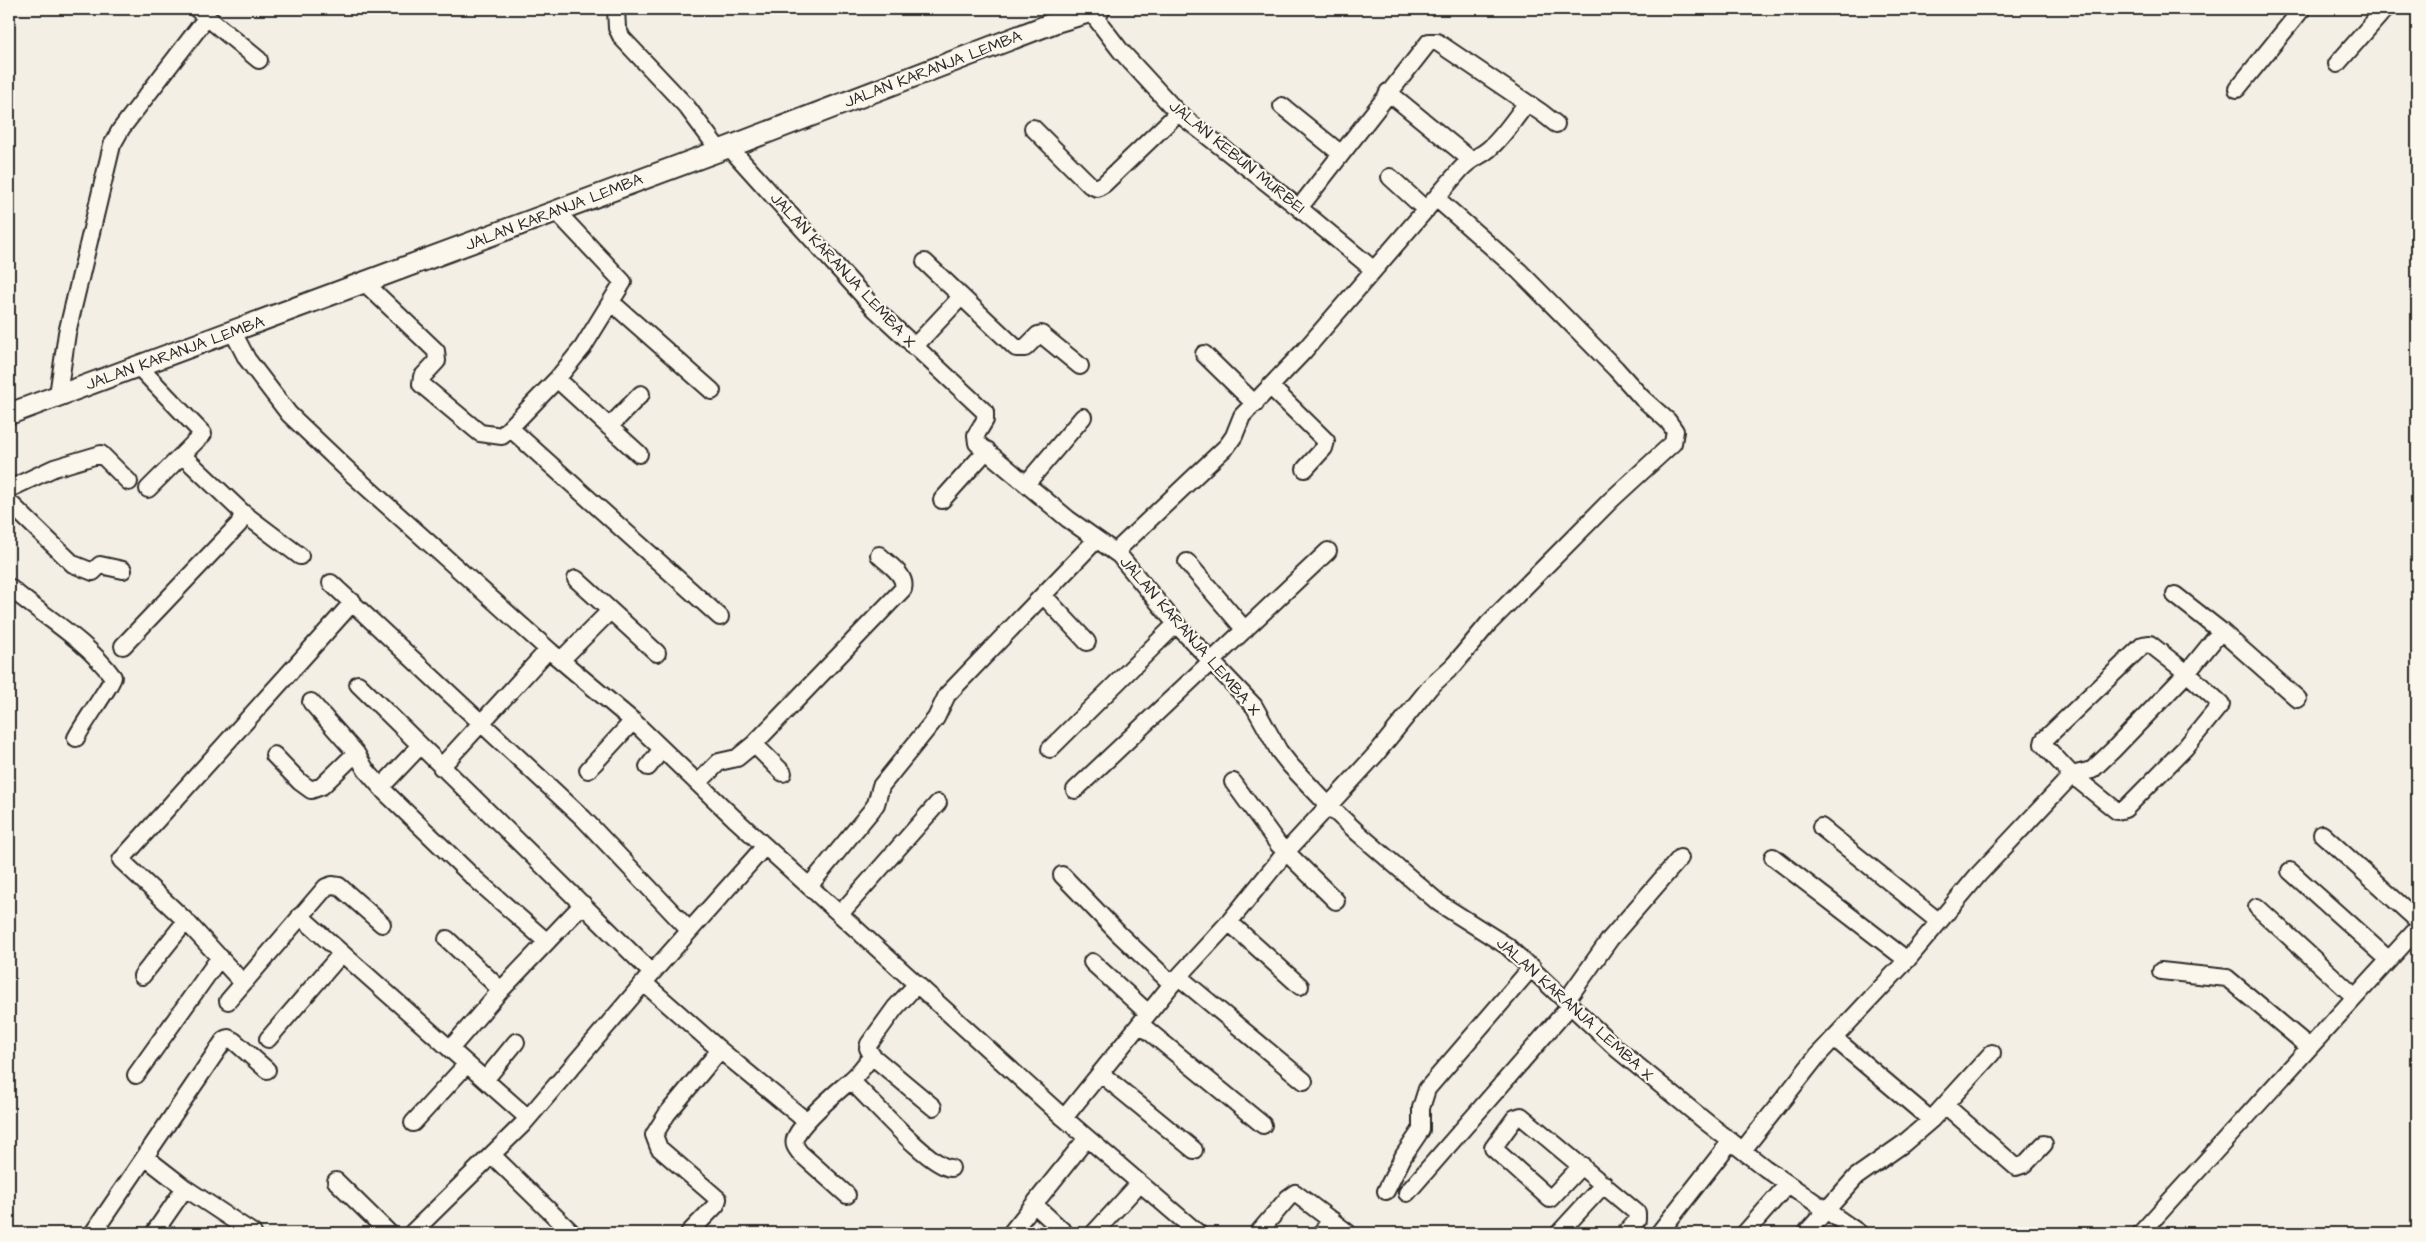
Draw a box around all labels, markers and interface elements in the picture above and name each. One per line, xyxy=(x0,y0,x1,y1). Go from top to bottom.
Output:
street label: JALAN KARANJA LEMBA xyxy=(841,25,1025,113)
street label: JALAN KEBUN MURBEI xyxy=(1164,95,1310,219)
street label: JALAN KARANJA LEMBA xyxy=(462,168,646,256)
street label: JALAN KARANJA LEMBA X xyxy=(765,188,921,353)
street label: JALAN KARANJA LEMBA xyxy=(83,310,267,396)
street label: JALAN KARANJA LEMBA X xyxy=(1115,552,1266,721)
street label: JALAN KARANJA LEMBA X xyxy=(1492,932,1659,1086)

